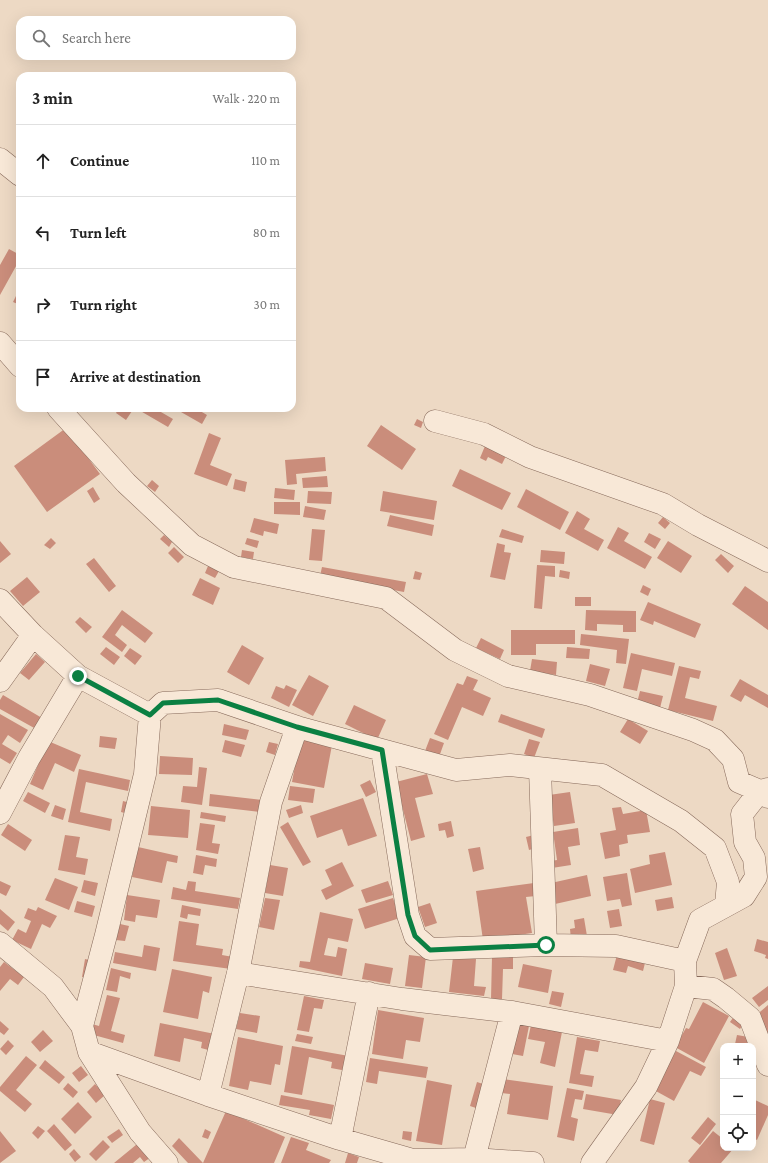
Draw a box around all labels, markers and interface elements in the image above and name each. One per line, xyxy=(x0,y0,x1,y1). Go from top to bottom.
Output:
search box xyxy=(16,16,296,60)
icon: search xyxy=(30,27,52,49)
text: Search here xyxy=(62,30,131,46)
text: 3 min xyxy=(32,89,73,108)
text: Walk · 220 m xyxy=(212,91,280,106)
icon: ahead xyxy=(32,150,54,172)
text: Continue xyxy=(70,153,129,169)
text: 110 m xyxy=(251,153,280,168)
icon: left xyxy=(32,222,54,244)
text: Turn left xyxy=(70,225,126,241)
text: 80 m xyxy=(253,225,280,240)
icon: right xyxy=(32,294,54,316)
text: Turn right xyxy=(70,297,137,313)
text: 30 m xyxy=(254,297,280,312)
icon: arrive xyxy=(32,366,54,388)
text: Arrive at destination xyxy=(70,369,201,385)
route end xyxy=(69,667,87,685)
route start xyxy=(537,936,555,954)
map controls xyxy=(720,1043,756,1151)
button: + xyxy=(720,1043,756,1079)
button: − xyxy=(720,1079,756,1115)
button: locate xyxy=(720,1115,756,1151)

